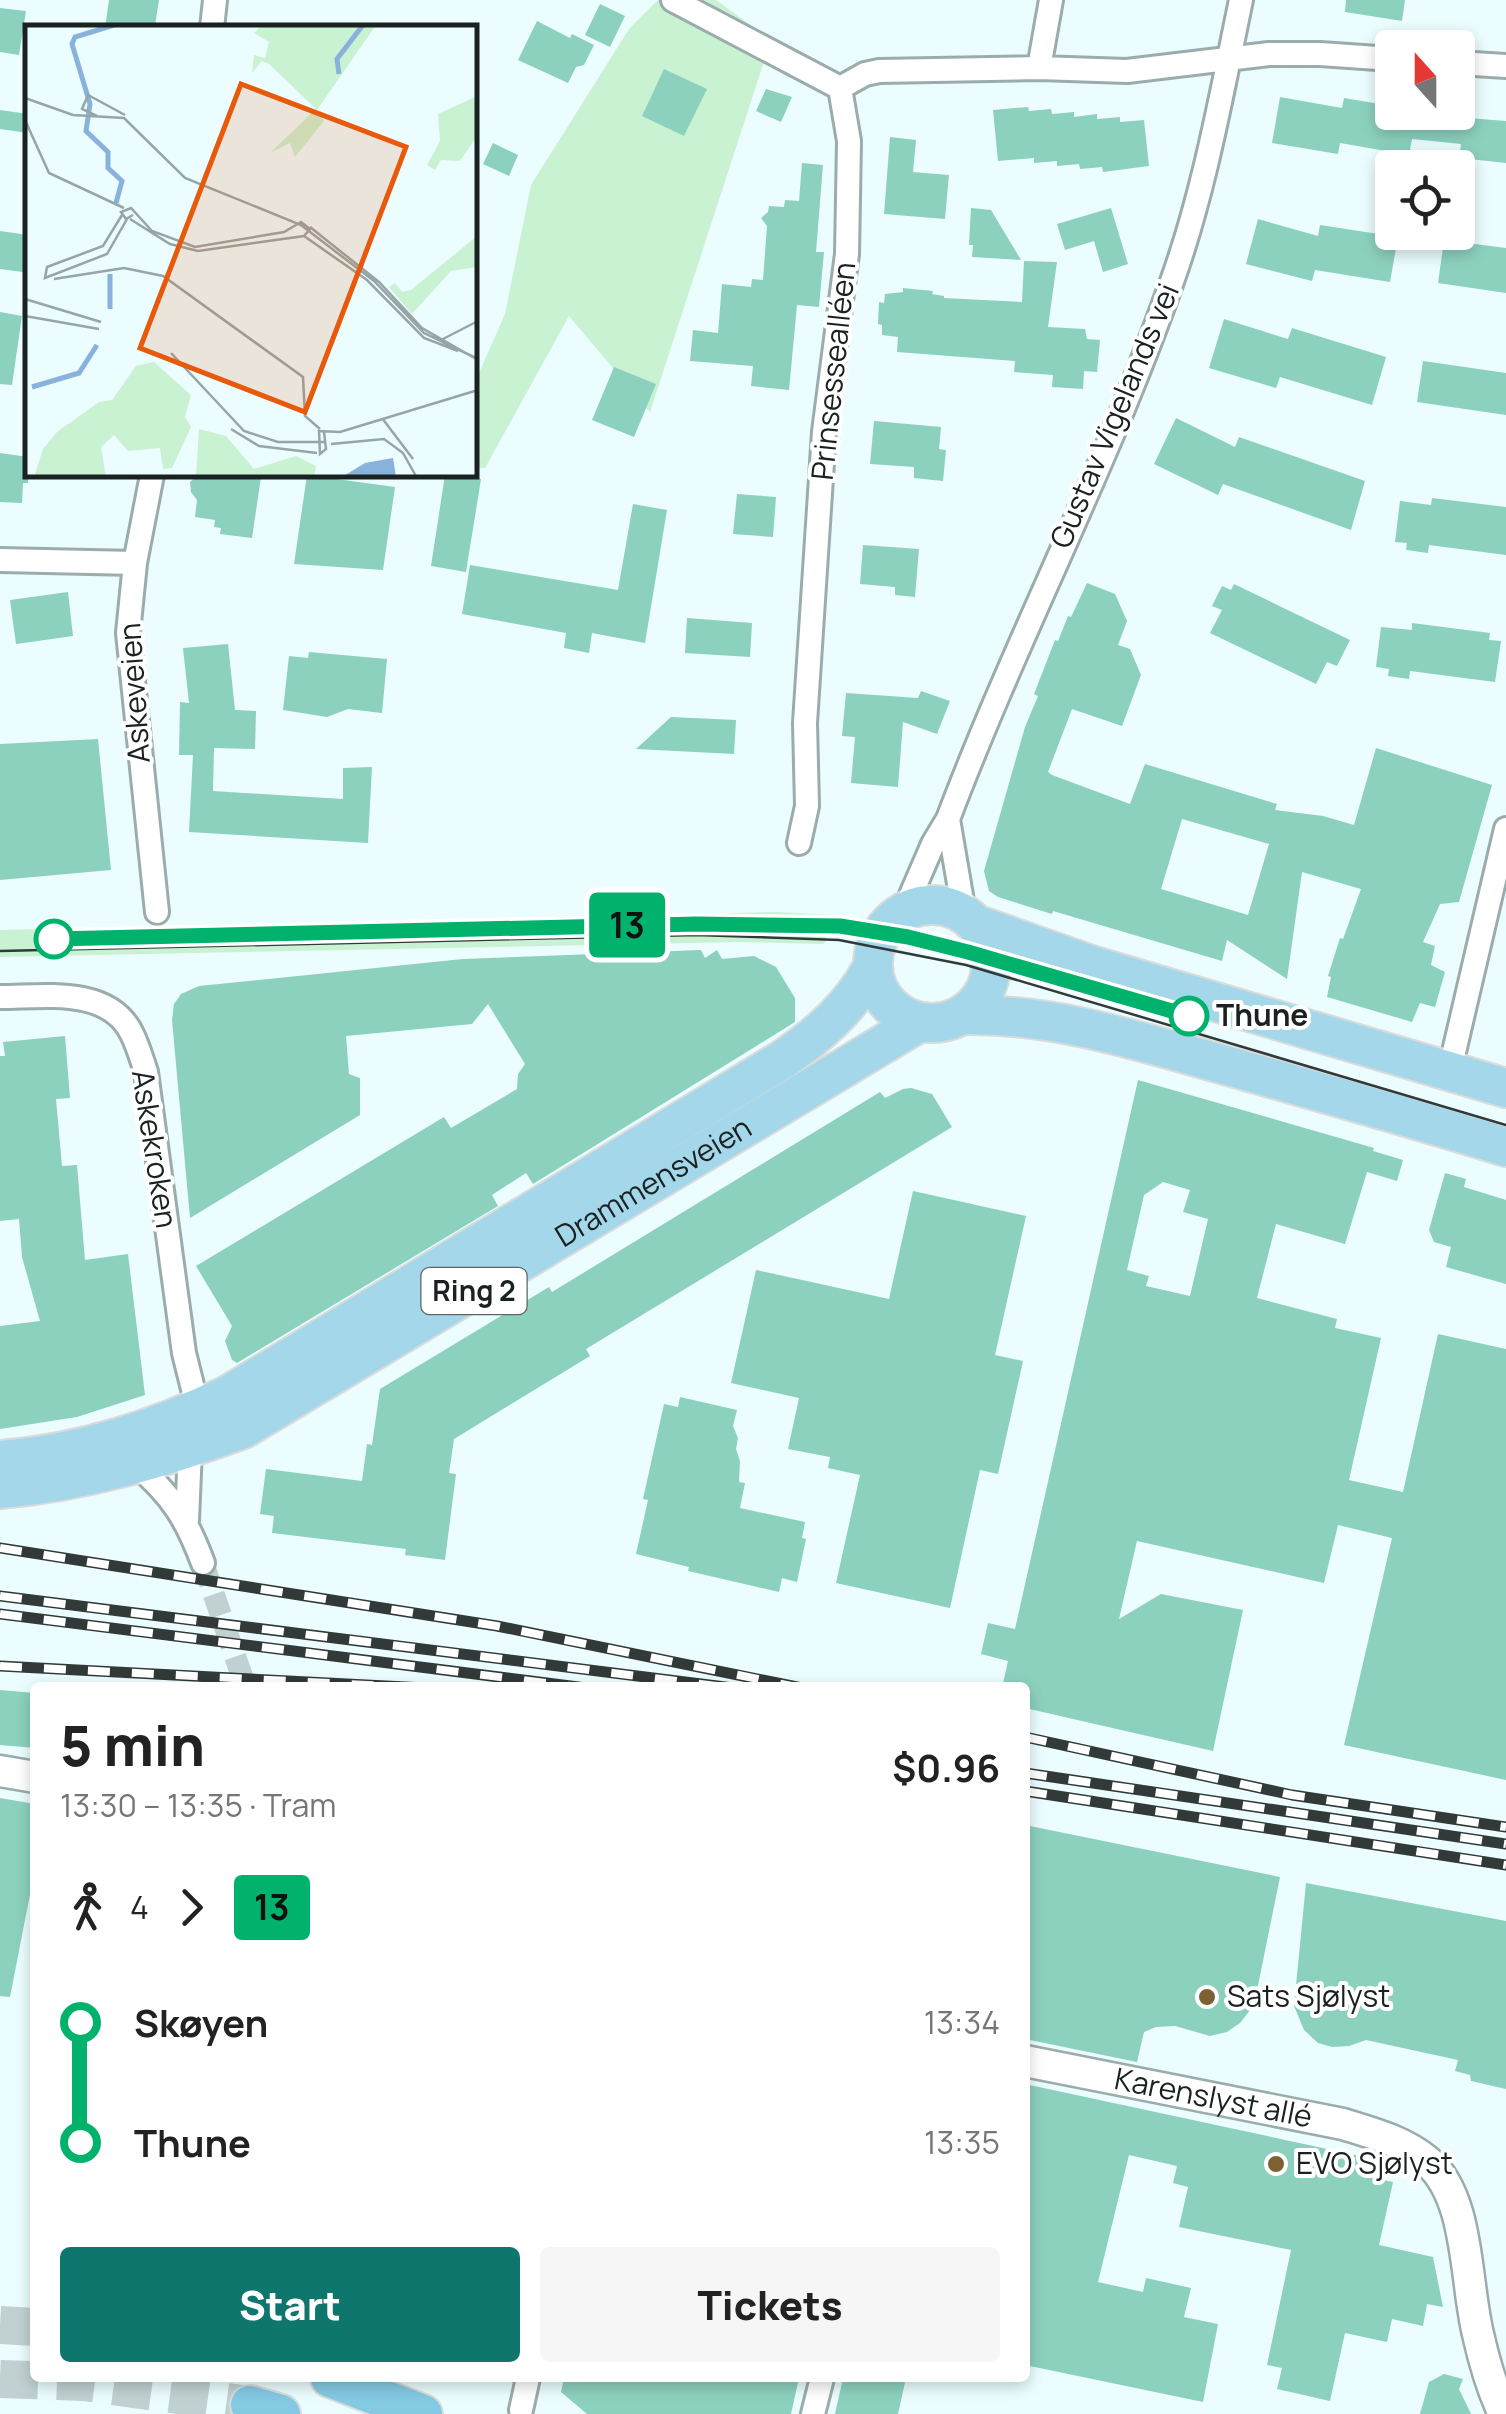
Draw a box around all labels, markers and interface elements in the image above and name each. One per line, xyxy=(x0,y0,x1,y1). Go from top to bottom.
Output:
inset map xyxy=(25,25,478,478)
north arrow xyxy=(1375,30,1475,130)
map controls xyxy=(1375,30,1475,250)
button: locate xyxy=(1375,150,1475,250)
street label: Prinsessealléen xyxy=(801,260,864,482)
street label: Gustav Vigelands vei xyxy=(1039,277,1188,554)
street label: Askeveien xyxy=(108,622,159,765)
line badge: 13 xyxy=(582,892,672,958)
text: 13 xyxy=(609,901,645,949)
unlabelled marker xyxy=(35,920,73,958)
place label: Thune xyxy=(1216,994,1308,1035)
marker: Thune xyxy=(1170,997,1208,1035)
street label: Askekroken xyxy=(123,1067,188,1231)
street label: Drammensveien xyxy=(547,1106,758,1256)
road number: Ring 2 xyxy=(422,1268,526,1314)
text: 5 min xyxy=(60,1707,205,1783)
text: $0.96 xyxy=(892,1741,1000,1793)
text: 13:30 – 13:35 · Tram xyxy=(60,1783,336,1827)
icon: walk xyxy=(60,1880,115,1935)
icon: forward xyxy=(164,1880,219,1935)
text: 13 xyxy=(254,1883,290,1931)
text: 4 xyxy=(130,1885,149,1929)
place label: Sats Sjølyst xyxy=(1227,1975,1390,2016)
marker: Sats Sjølyst xyxy=(1196,1986,1218,2008)
text: Skøyen xyxy=(134,1996,268,2048)
text: 13:34 xyxy=(924,2000,1000,2044)
street label: Karenslyst allé xyxy=(1111,2057,1316,2136)
text: Thune xyxy=(134,2116,251,2168)
text: 13:35 xyxy=(924,2120,1000,2164)
place label: EVO Sjølyst xyxy=(1296,2142,1453,2183)
marker: EVO Sjølyst xyxy=(1265,2153,1287,2175)
button: Start xyxy=(60,2247,520,2362)
button: Tickets xyxy=(540,2247,1000,2362)

